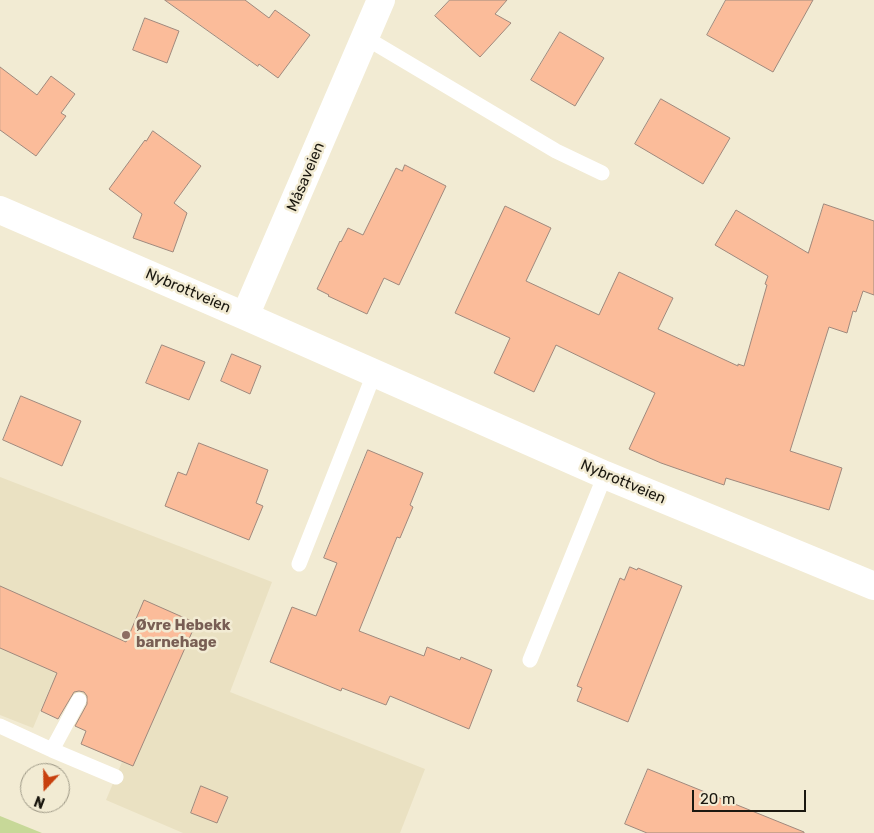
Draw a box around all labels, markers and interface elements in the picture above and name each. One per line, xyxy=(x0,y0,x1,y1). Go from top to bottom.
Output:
street label: Måsaveien xyxy=(283,140,329,214)
street label: Nybrottveien xyxy=(143,265,233,317)
street label: Nybrottveien xyxy=(578,456,668,508)
place label: Øvre Hebekk barnehage xyxy=(136,617,230,652)
marker: Øvre Hebekk barnehage xyxy=(120,629,132,641)
north arrow xyxy=(20,763,70,813)
scale bar xyxy=(694,780,808,812)
text: 20 m xyxy=(700,790,735,808)
text: N xyxy=(32,792,48,811)

